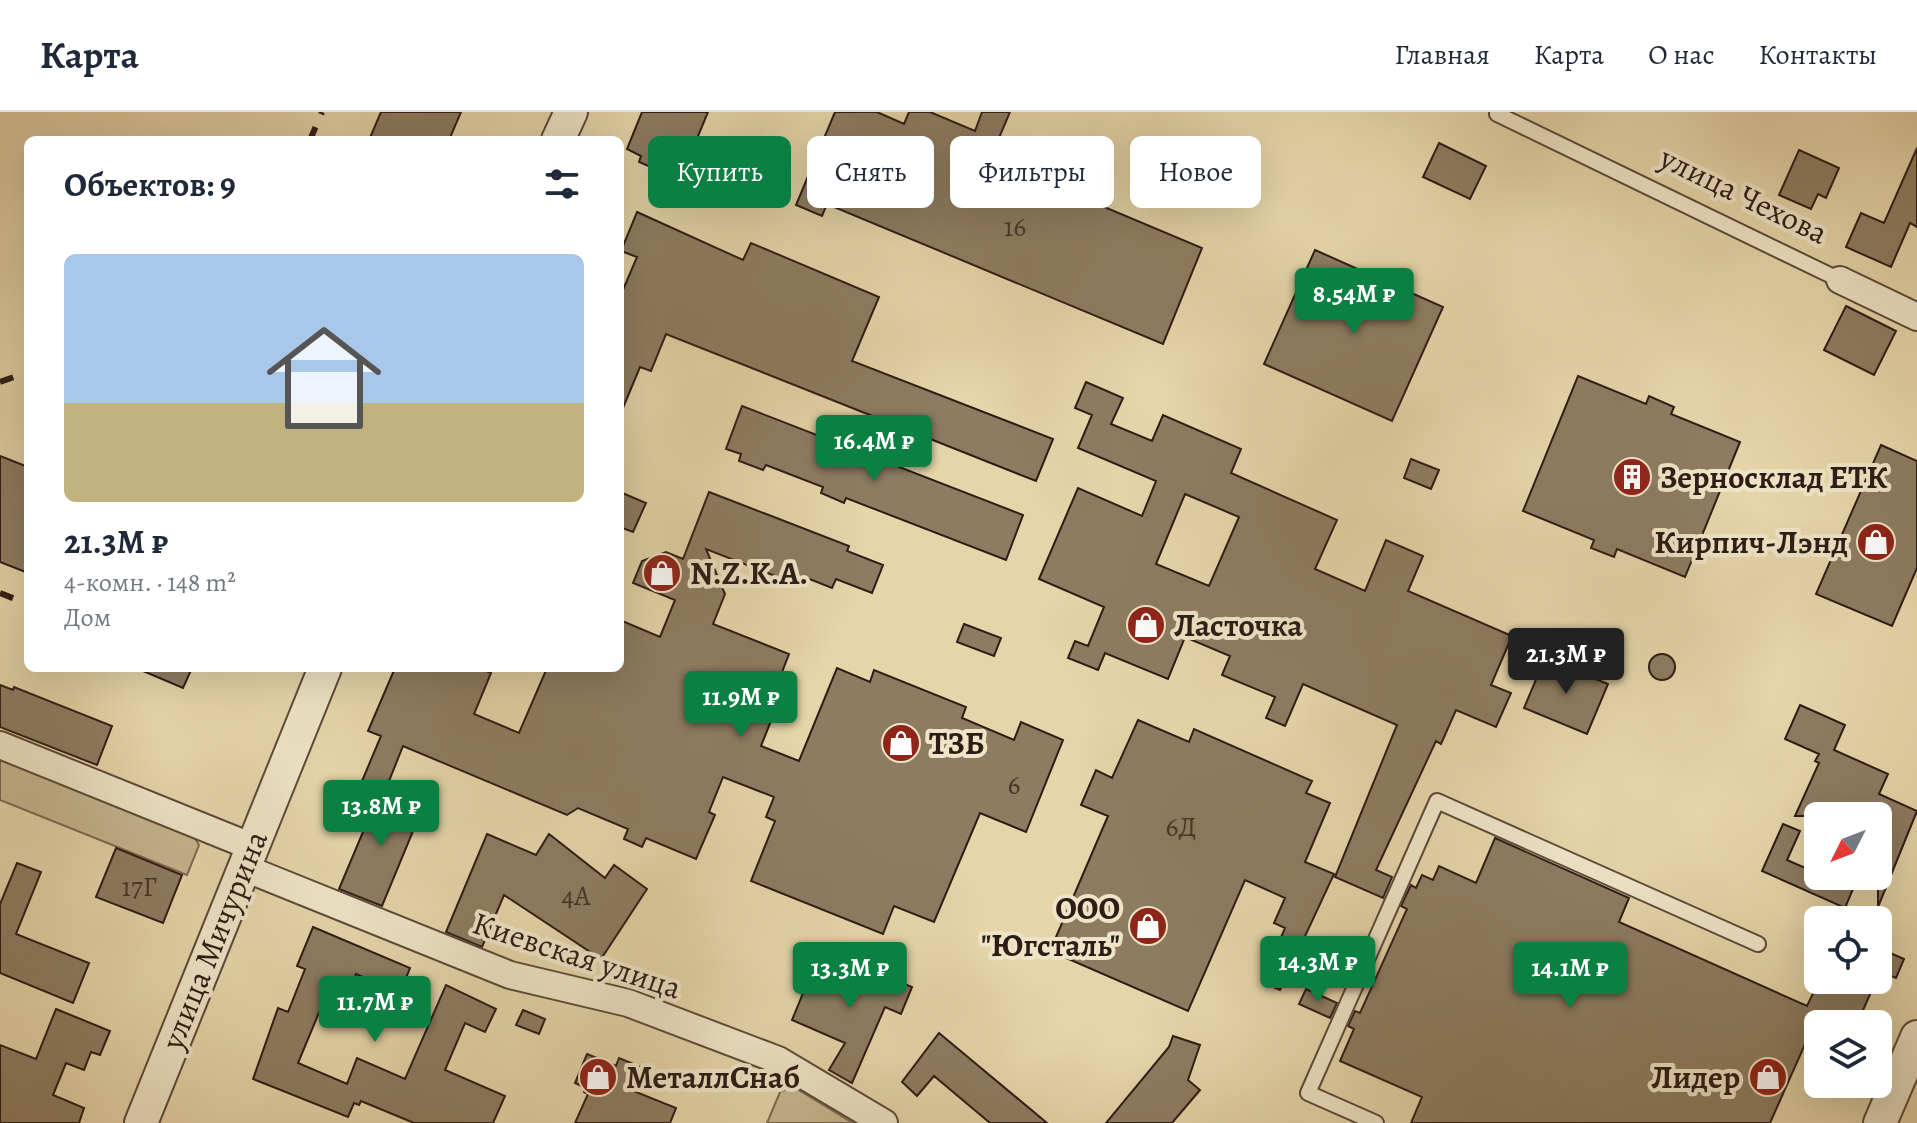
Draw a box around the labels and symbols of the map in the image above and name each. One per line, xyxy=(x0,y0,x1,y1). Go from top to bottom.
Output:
street label: улица Чехова xyxy=(1652,135,1836,255)
house number: 16 xyxy=(1004,208,1026,246)
pin: 8.54M ₽ xyxy=(1280,268,1428,336)
pin: 16.4M ₽ xyxy=(800,415,948,483)
place label: Зерносклад ЕТК xyxy=(1660,455,1888,499)
building icon: Зерносклад ЕТК xyxy=(1611,456,1653,498)
place label: Кирпич-Лэнд xyxy=(1654,520,1848,564)
shop icon: Кирпич-Лэнд xyxy=(1855,521,1897,563)
place label: N.Z.K.A. xyxy=(690,551,808,595)
shop icon: N.Z.K.A. xyxy=(641,552,683,594)
place label: Ласточка xyxy=(1174,603,1304,647)
shop icon: Ласточка xyxy=(1125,604,1167,646)
pin: 21.3M ₽ xyxy=(1492,628,1640,696)
pin: 11.9M ₽ xyxy=(667,671,815,739)
place label: ТЗБ xyxy=(929,721,985,765)
shop icon: ТЗБ xyxy=(880,722,922,764)
house number: 6 xyxy=(1008,766,1021,804)
pin: 13.8M ₽ xyxy=(307,780,455,848)
north arrow xyxy=(1804,802,1892,890)
house number: 6Д xyxy=(1166,808,1196,846)
street label: улица Мичурина xyxy=(150,824,278,1057)
house number: 17Г xyxy=(121,868,157,906)
house number: 4А xyxy=(561,877,591,915)
place label: ООО "Югсталь" xyxy=(981,886,1120,967)
street label: Киевская улица xyxy=(467,901,687,1010)
shop icon: ООО "Югсталь" xyxy=(1127,905,1169,947)
pin: 14.3M ₽ xyxy=(1244,936,1392,1004)
pin: 13.3M ₽ xyxy=(776,942,924,1010)
pin: 14.1M ₽ xyxy=(1496,942,1644,1010)
pin: 11.7M ₽ xyxy=(301,976,449,1044)
place label: МеталлСнаб xyxy=(626,1055,800,1099)
place label: Лидер xyxy=(1651,1055,1740,1099)
shop icon: МеталлСнаб xyxy=(577,1056,619,1098)
shop icon: Лидер xyxy=(1747,1056,1789,1098)

